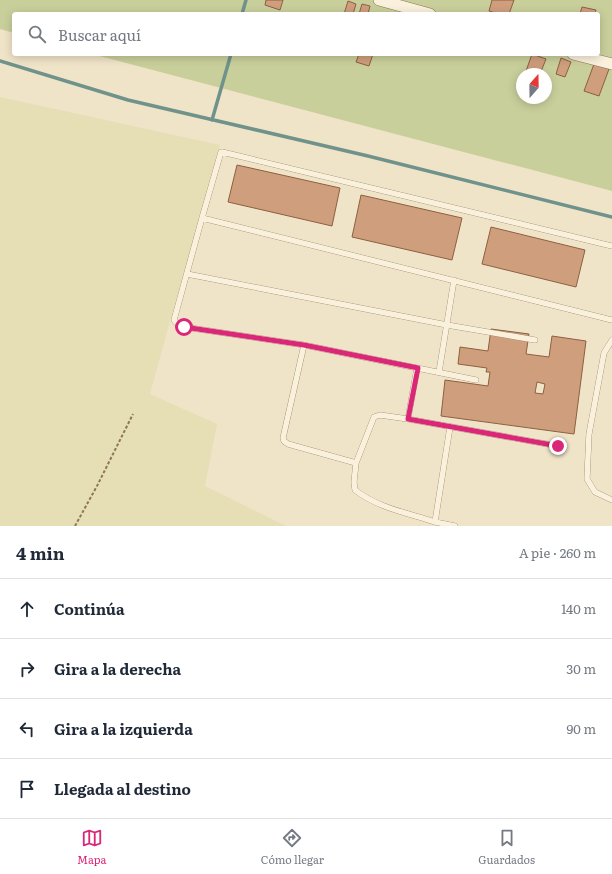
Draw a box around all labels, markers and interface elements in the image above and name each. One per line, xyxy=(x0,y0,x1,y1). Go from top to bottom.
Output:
search box xyxy=(12,12,600,56)
icon: search xyxy=(26,23,48,45)
text: Buscar aquí xyxy=(58,23,141,46)
north arrow xyxy=(516,68,552,104)
route start xyxy=(175,318,193,336)
route end xyxy=(549,437,567,455)
text: 4 min xyxy=(16,540,65,565)
text: A pie · 260 m xyxy=(519,543,596,562)
text: Continúa xyxy=(54,597,125,620)
icon: ahead xyxy=(16,598,38,620)
text: 140 m xyxy=(561,599,596,618)
text: Gira a la derecha xyxy=(54,657,181,680)
icon: right xyxy=(16,658,38,680)
text: 30 m xyxy=(566,659,596,678)
text: Gira a la izquierda xyxy=(54,717,193,740)
icon: left xyxy=(16,718,38,740)
text: 90 m xyxy=(566,719,596,738)
text: Llegada al destino xyxy=(54,777,191,800)
icon: arrive xyxy=(16,778,38,800)
tab: Mapa xyxy=(77,827,106,867)
tab: Cómo llegar xyxy=(261,827,324,867)
tab: Guardados xyxy=(478,827,535,867)

